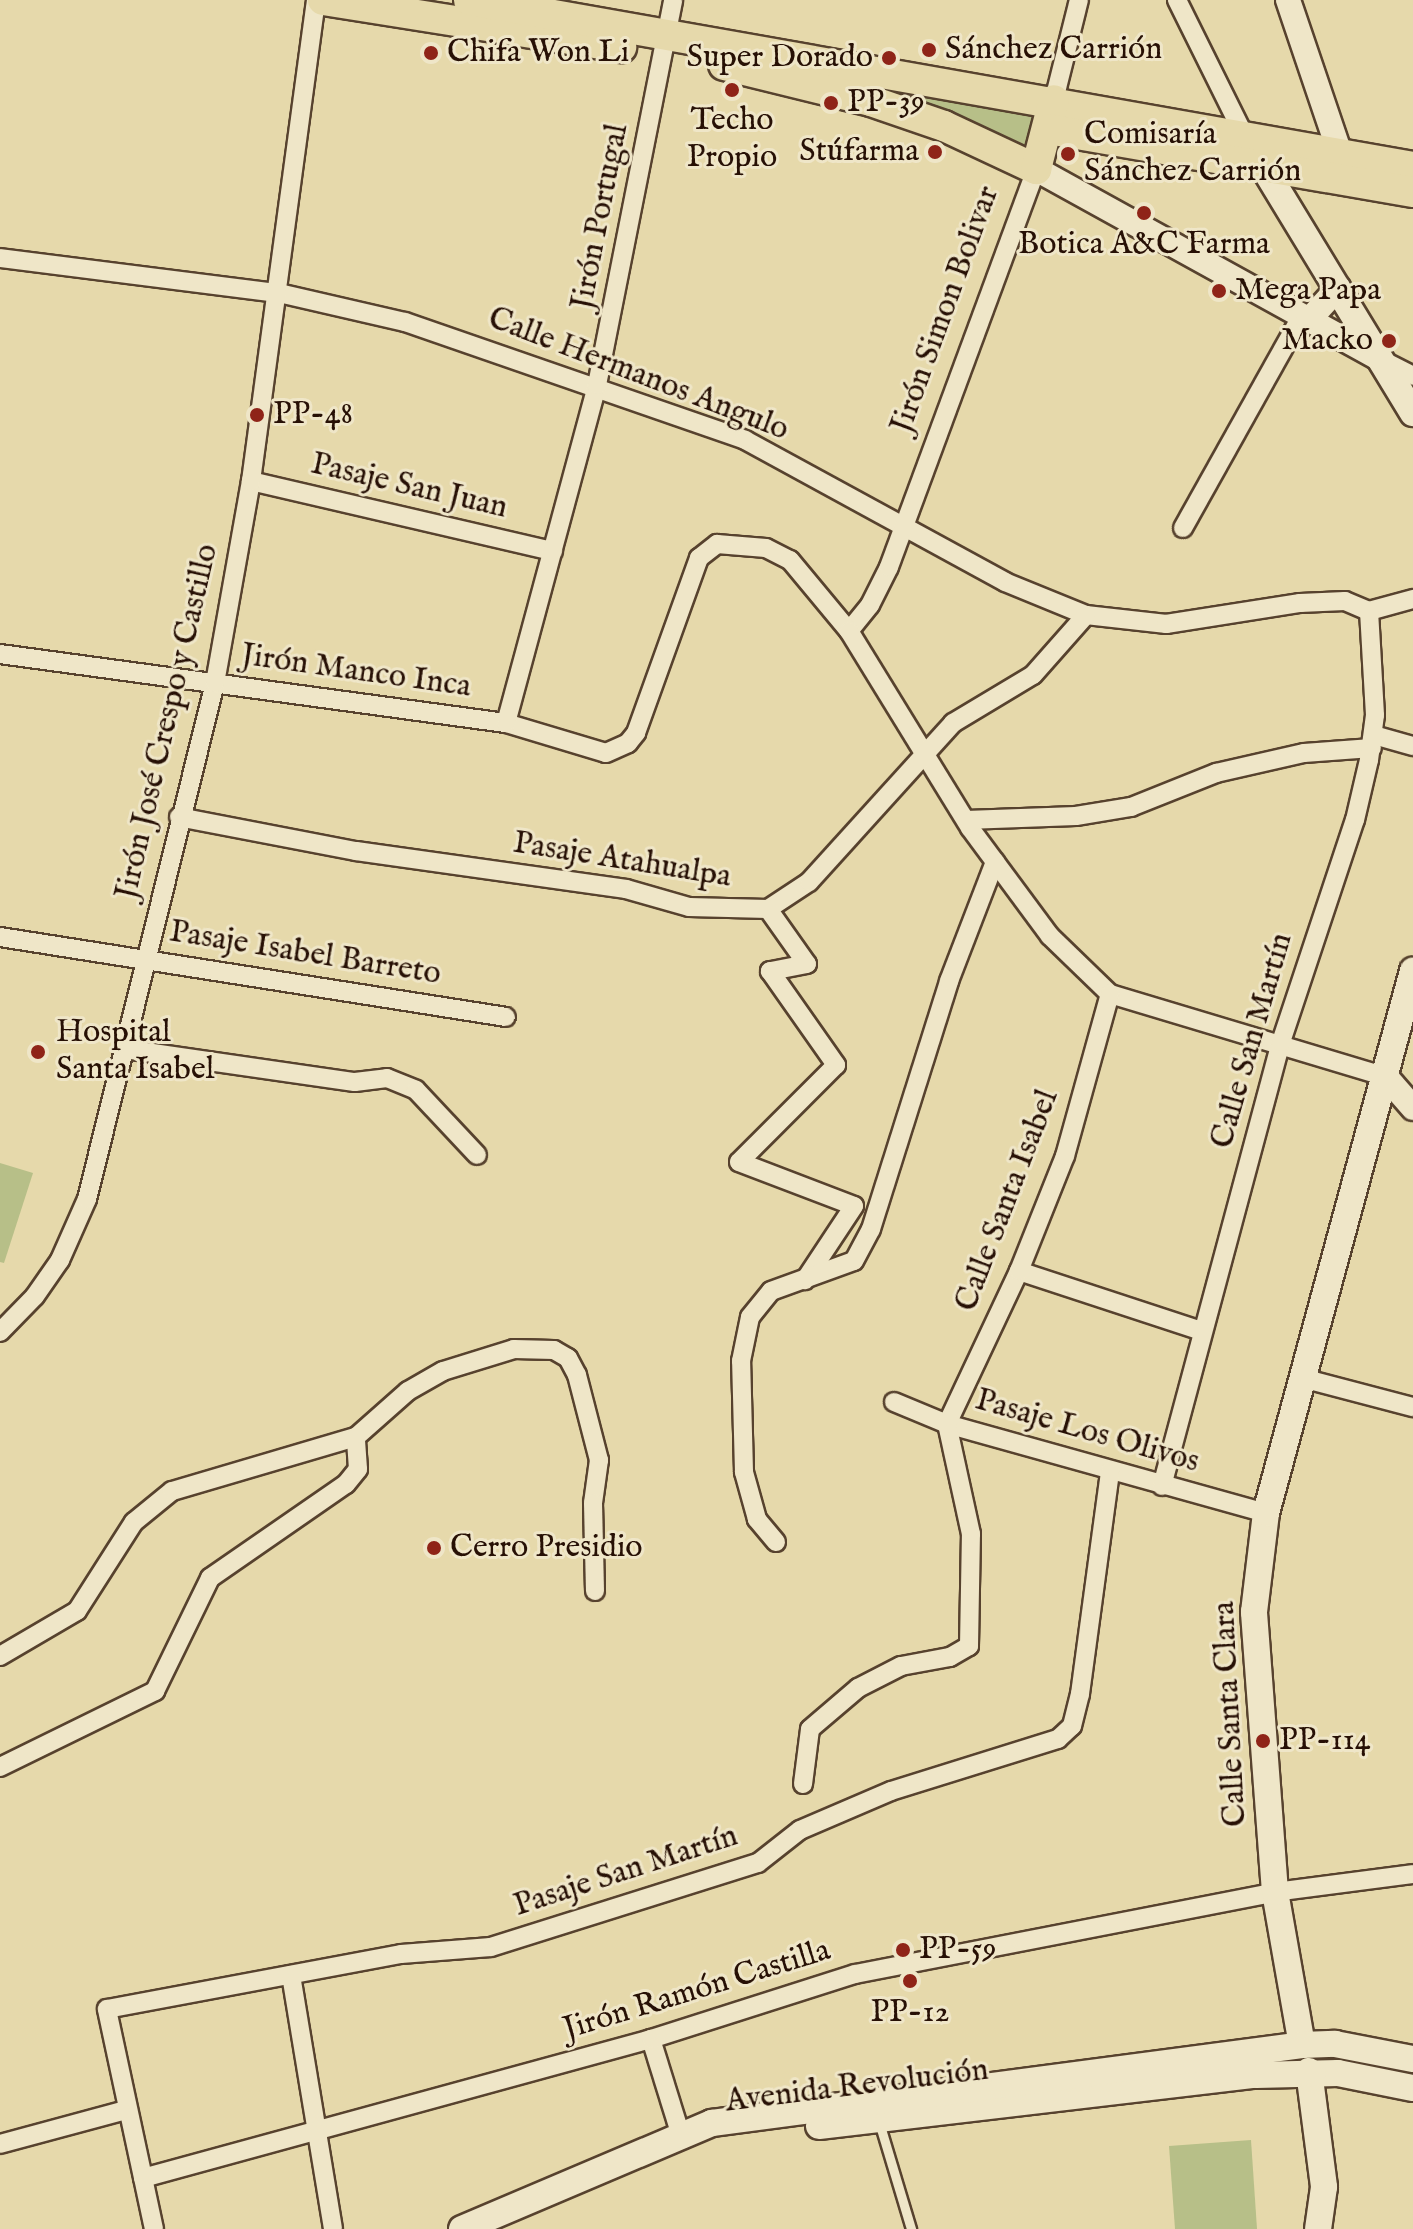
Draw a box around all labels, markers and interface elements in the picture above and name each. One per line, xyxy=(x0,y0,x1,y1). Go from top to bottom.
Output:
place label: Sánchez Carrión xyxy=(945,31,1162,69)
place label: Chifa Won Li xyxy=(447,34,629,72)
place label: Super Dorado xyxy=(686,39,873,77)
marker: Sánchez Carrión xyxy=(920,41,938,59)
marker: Chifa Won Li xyxy=(422,44,440,62)
marker: Super Dorado xyxy=(880,49,898,67)
marker: Techo Propio xyxy=(723,81,741,99)
place label: PP-39 xyxy=(847,84,925,122)
marker: PP-39 xyxy=(822,94,840,112)
place label: Techo Propio xyxy=(687,103,777,178)
place label: Comisaría Sánchez Carrión xyxy=(1084,117,1301,192)
street label: Jirón Portugal xyxy=(564,121,638,313)
place label: Stúfarma xyxy=(799,133,919,171)
marker: Stúfarma xyxy=(926,143,944,161)
marker: Comisaría Sánchez Carrión xyxy=(1059,145,1077,163)
street label: Jirón Simon Bolivar xyxy=(883,181,1009,439)
marker: Botica A&C Farma xyxy=(1135,204,1153,222)
place label: Botica A&C Farma xyxy=(1018,226,1270,264)
place label: Mega Papa xyxy=(1235,272,1381,310)
marker: Mega Papa xyxy=(1210,282,1228,300)
street label: Calle Hermanos Angulo xyxy=(482,300,794,450)
place label: Macko xyxy=(1281,322,1373,360)
marker: Macko xyxy=(1380,332,1398,350)
place label: PP-48 xyxy=(273,396,353,434)
marker: PP-48 xyxy=(248,406,266,424)
street label: Pasaje San Juan xyxy=(307,446,511,528)
street label: Jirón José Crespo y Castillo xyxy=(108,541,228,903)
street label: Jirón Manco Inca xyxy=(239,637,473,707)
street label: Pasaje Atahualpa xyxy=(510,825,734,897)
street label: Pasaje Isabel Barreto xyxy=(167,914,443,994)
street label: Calle San Martín xyxy=(1204,929,1302,1153)
place label: Hospital Santa Isabel xyxy=(56,1015,214,1090)
marker: Hospital Santa Isabel xyxy=(27,1041,49,1063)
street label: Calle Santa Isabel xyxy=(948,1085,1068,1317)
street label: Pasaje Los Olivos xyxy=(971,1382,1203,1482)
place label: Cerro Presidio xyxy=(450,1529,643,1567)
marker: Cerro Presidio xyxy=(425,1539,443,1557)
street label: Calle Santa Clara xyxy=(1206,1600,1256,1828)
place label: PP-114 xyxy=(1279,1722,1370,1760)
marker: PP-114 xyxy=(1254,1732,1272,1750)
street label: Pasaje San Martín xyxy=(509,1818,743,1926)
place label: PP-59 xyxy=(919,1931,996,1969)
street label: Jirón Ramón Castilla xyxy=(559,1932,835,2050)
marker: PP-59 xyxy=(894,1941,912,1959)
marker: PP-12 xyxy=(901,1972,919,1990)
place label: PP-12 xyxy=(871,1994,949,2032)
street label: Avenida Revolución xyxy=(723,2052,991,2122)

